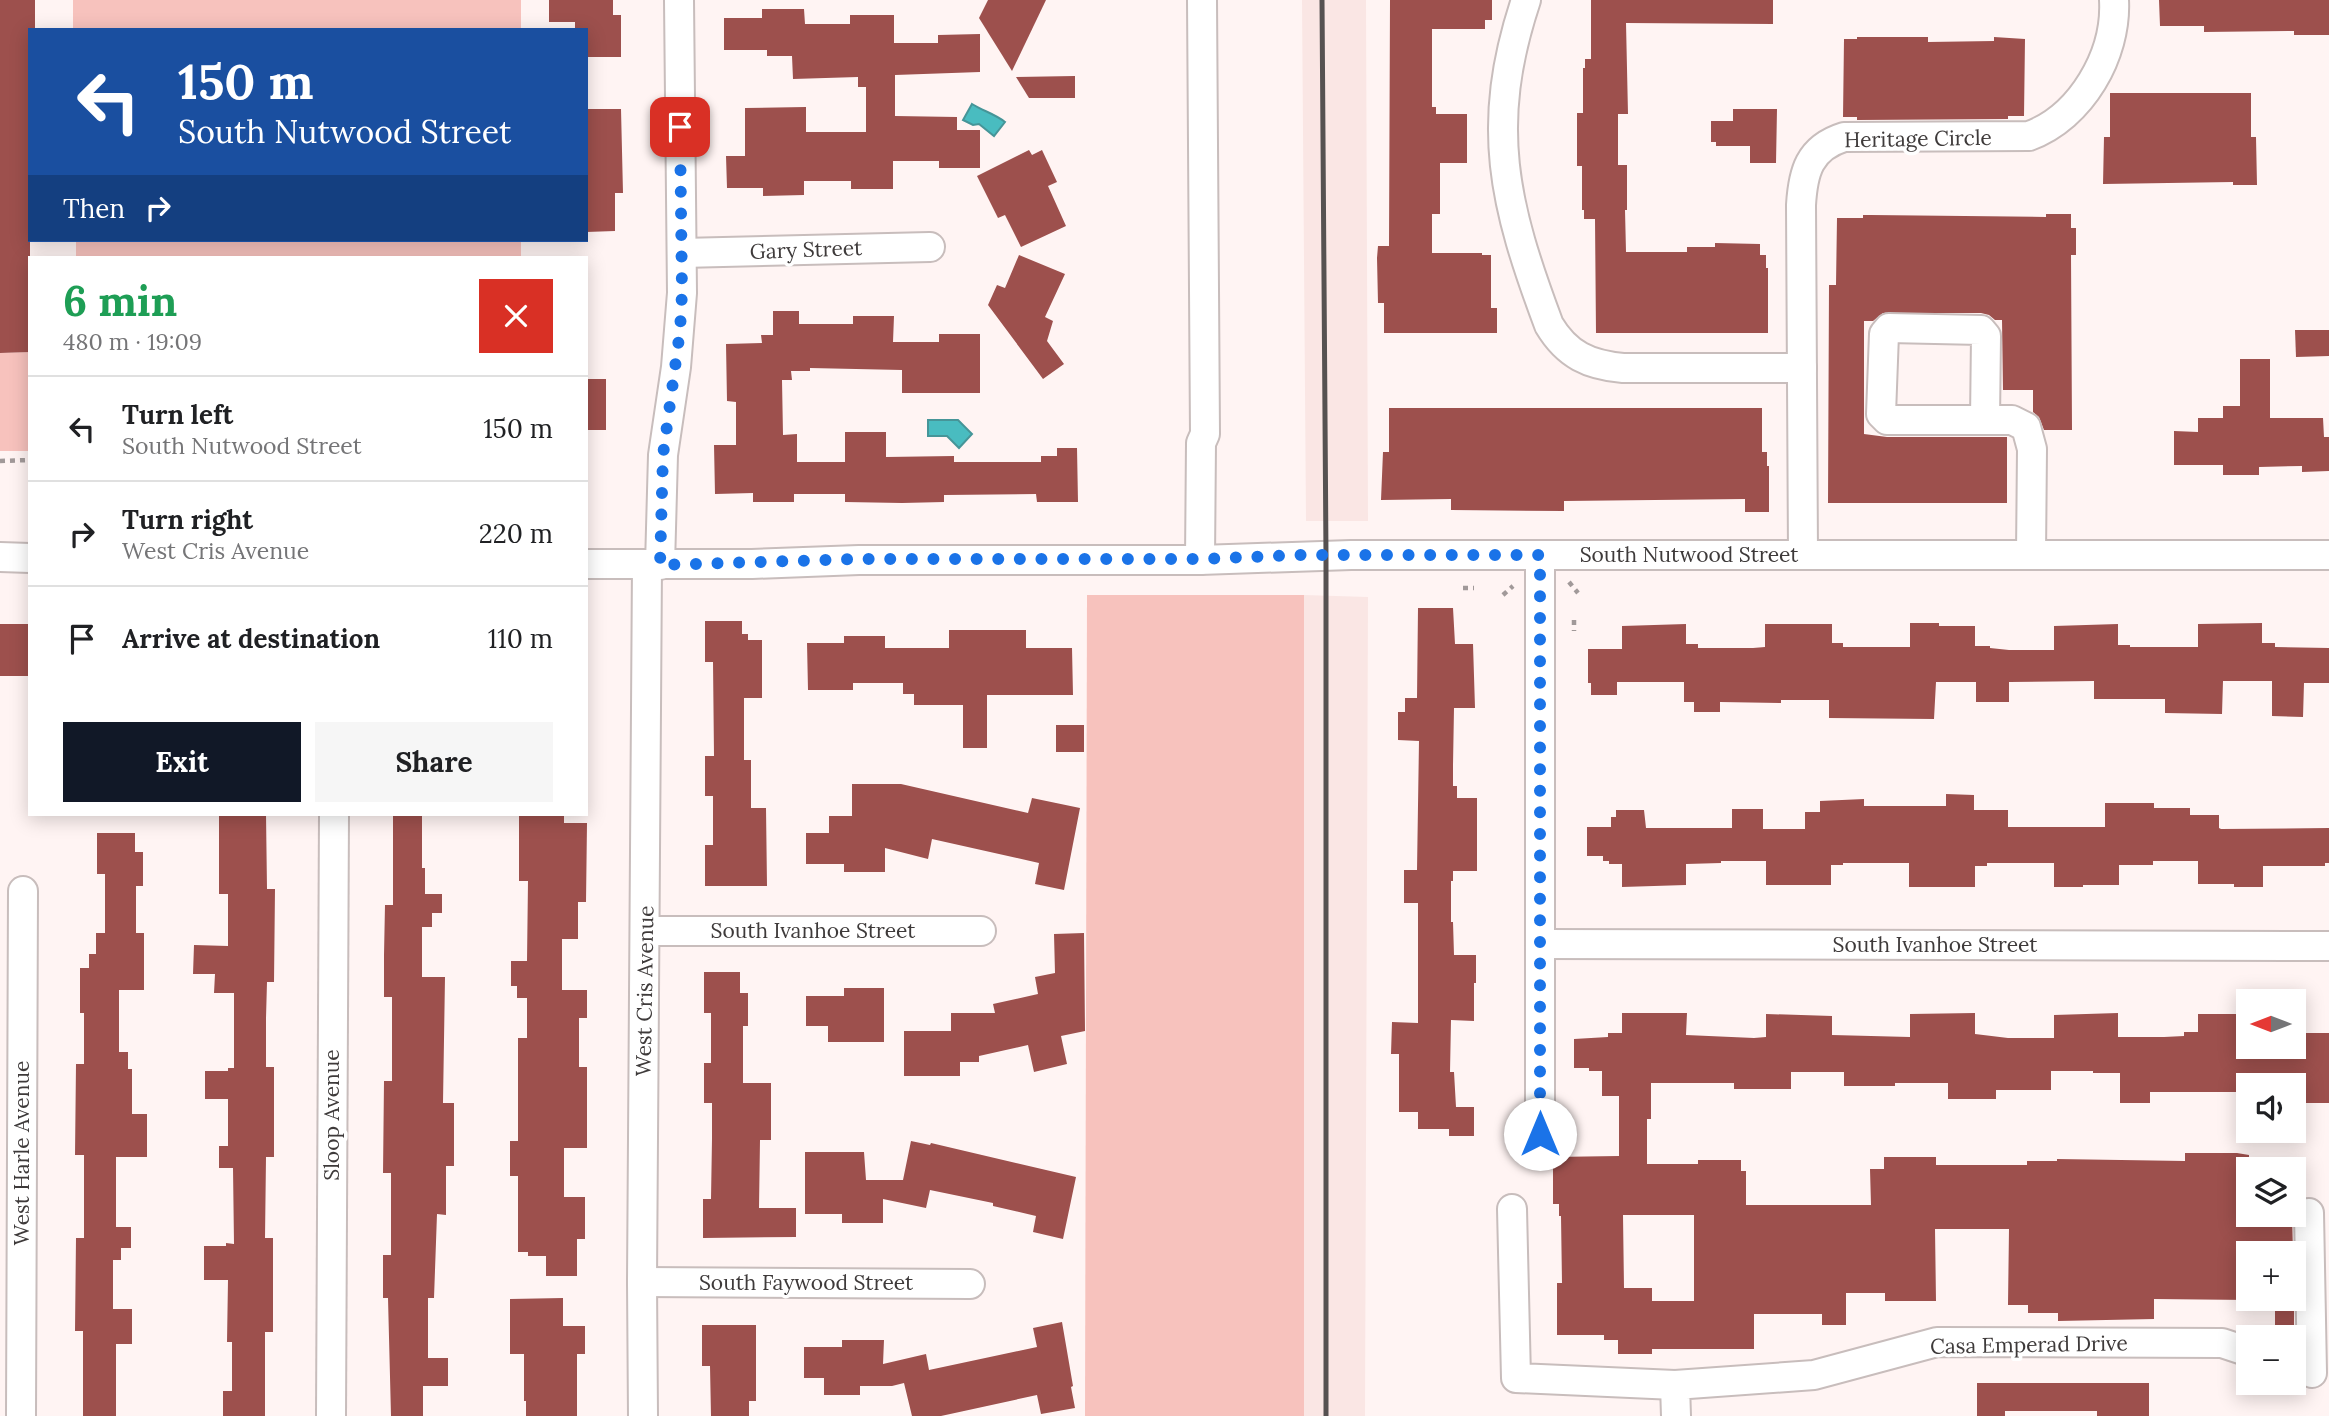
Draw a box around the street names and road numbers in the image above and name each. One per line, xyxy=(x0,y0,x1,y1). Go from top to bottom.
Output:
street label: Heritage Circle xyxy=(1844,124,1992,153)
street label: Gary Street xyxy=(749,234,863,265)
street label: South Nutwood Street xyxy=(1580,541,1799,568)
street label: West Cris Avenue xyxy=(630,905,659,1077)
street label: South Ivanhoe Street xyxy=(711,917,916,944)
street label: South Ivanhoe Street xyxy=(1833,931,2038,958)
street label: Sloop Avenue xyxy=(318,1049,345,1181)
street label: West Harle Avenue xyxy=(8,1061,35,1245)
street label: South Faywood Street xyxy=(699,1269,914,1296)
street label: Casa Emperad Drive xyxy=(1930,1329,2128,1360)

